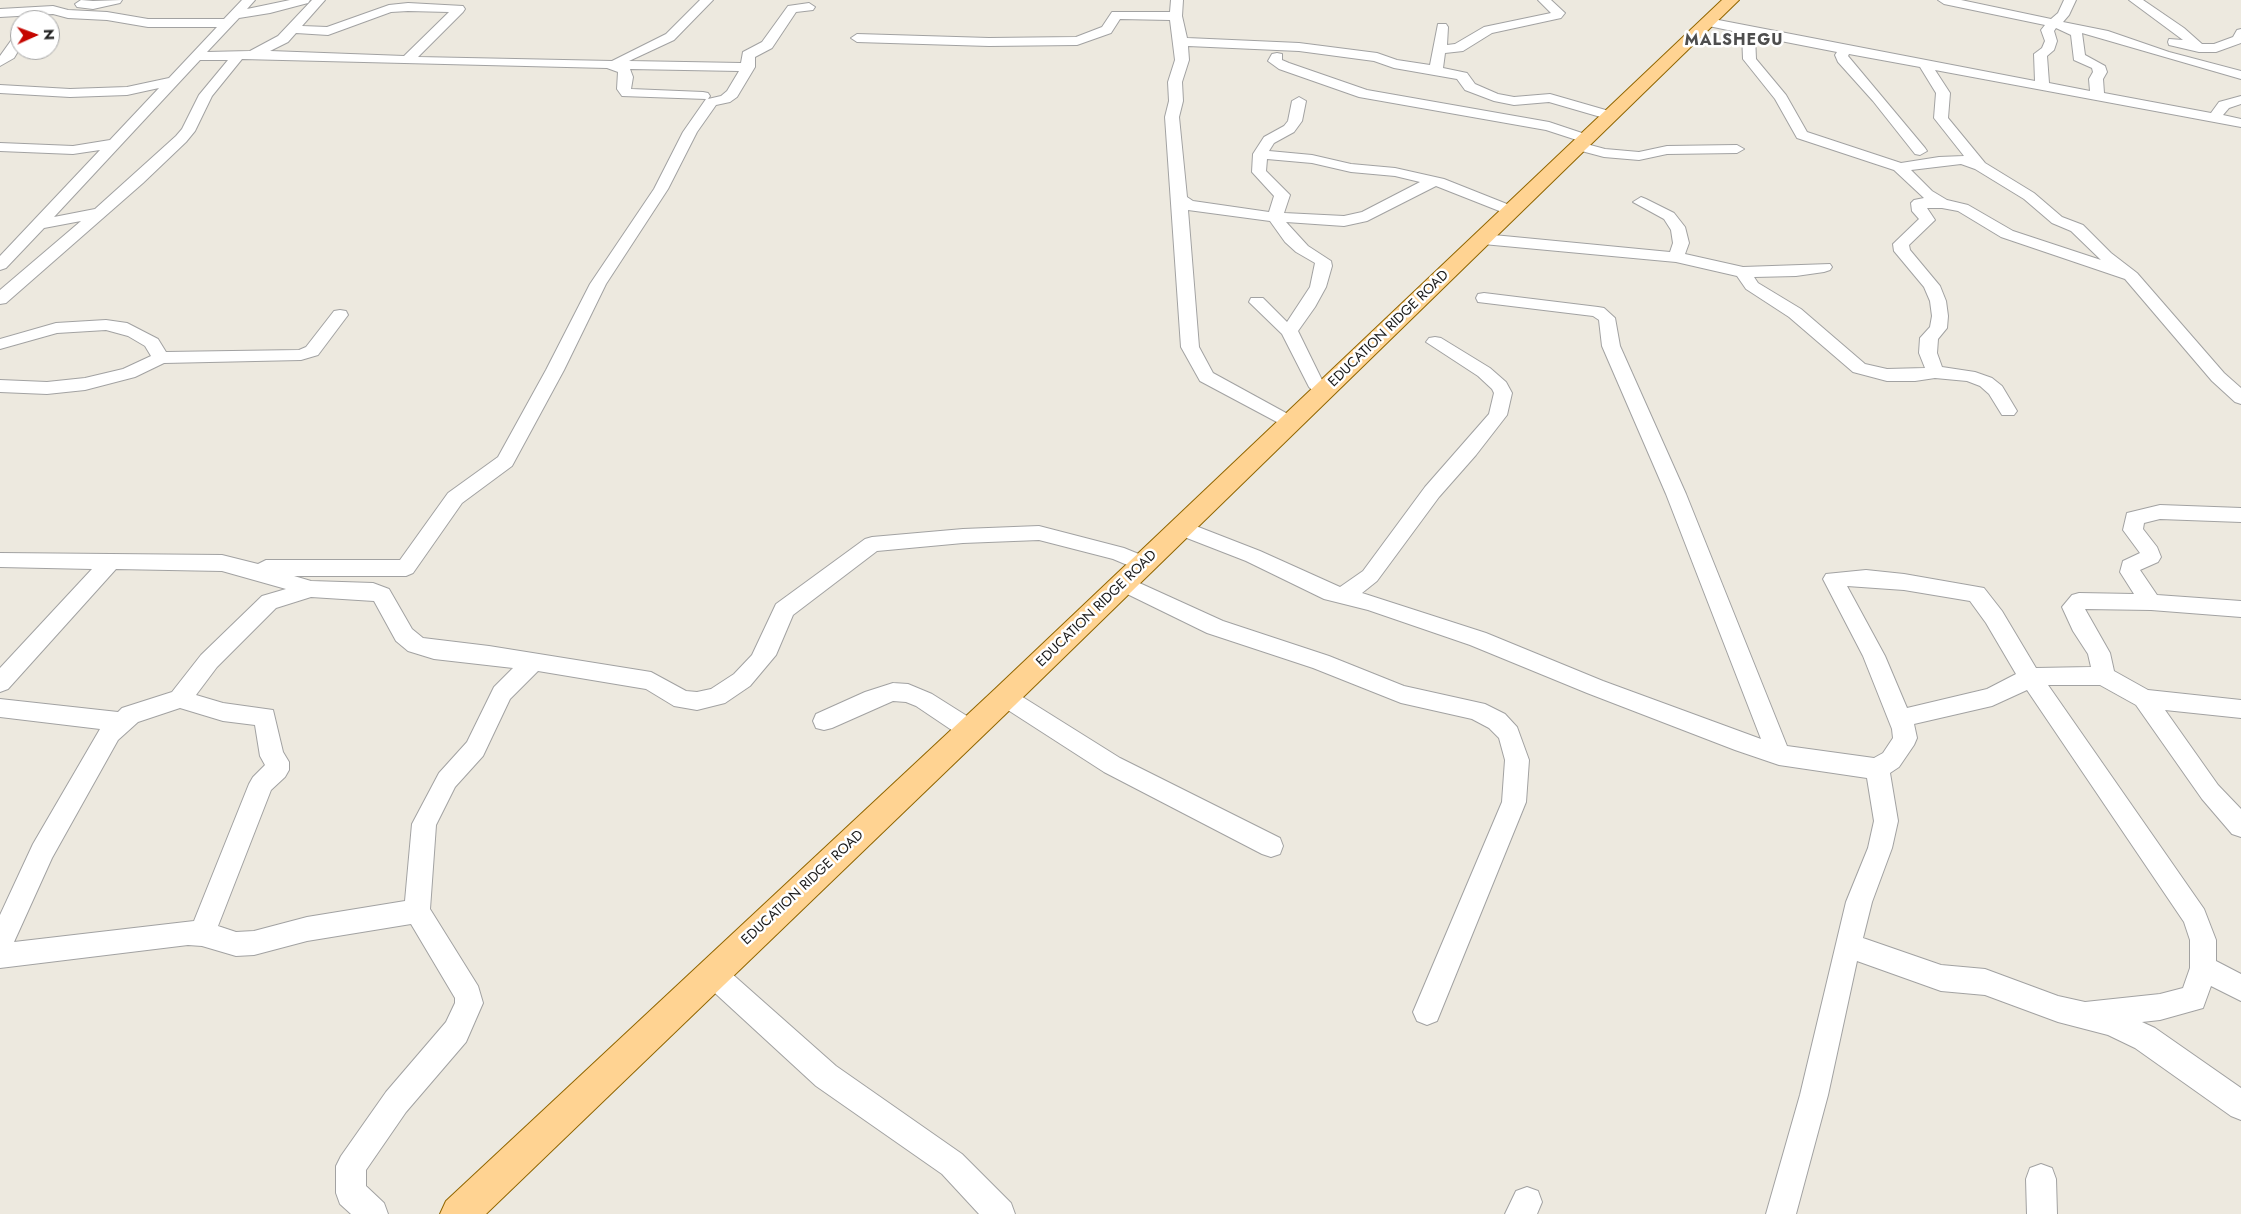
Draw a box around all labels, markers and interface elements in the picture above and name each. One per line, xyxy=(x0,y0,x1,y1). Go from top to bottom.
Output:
north arrow xyxy=(10,10,60,60)
text: N xyxy=(39,29,59,40)
district label: MALSHEGU xyxy=(1684,31,1784,51)
street label: EDUCATION RIDGE ROAD xyxy=(1325,267,1453,391)
street label: EDUCATION RIDGE ROAD xyxy=(1033,547,1161,671)
street label: EDUCATION RIDGE ROAD xyxy=(739,827,867,949)

